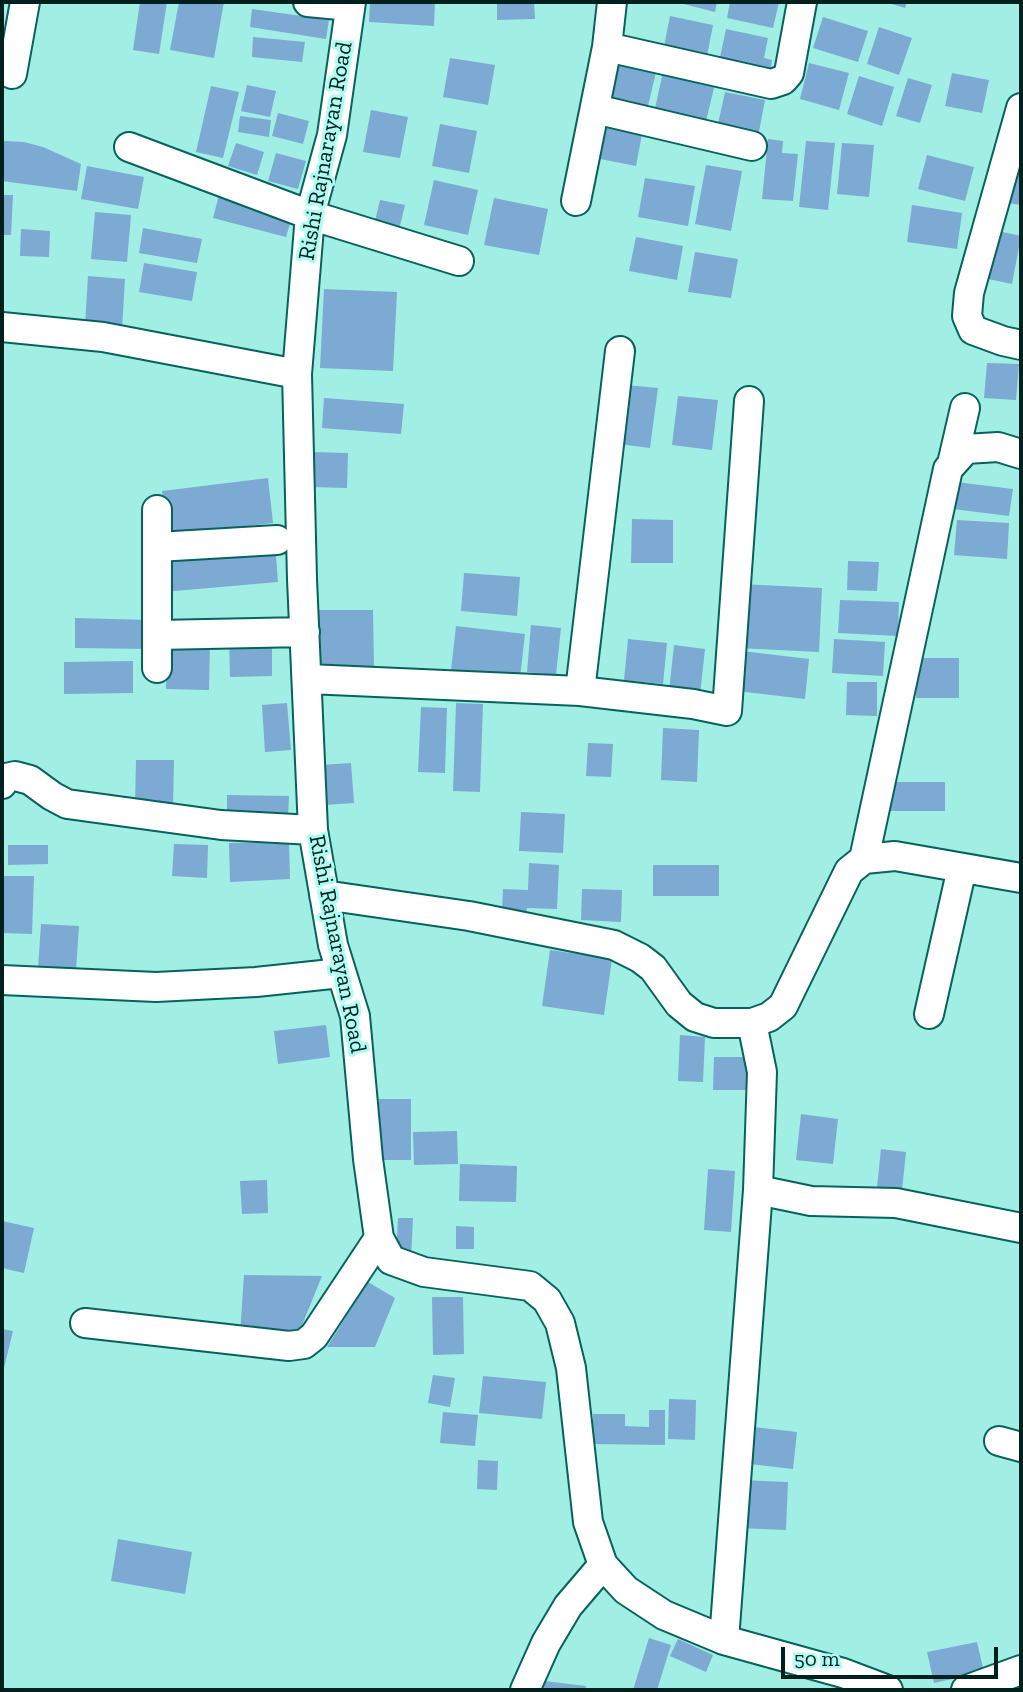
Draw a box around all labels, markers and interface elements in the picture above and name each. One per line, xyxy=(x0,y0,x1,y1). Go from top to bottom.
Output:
street label: Rishi Rajnarayan Road xyxy=(293,39,359,263)
street label: Rishi Rajnarayan Road xyxy=(302,833,372,1055)
scale bar xyxy=(785,1632,1002,1676)
text: 50 m xyxy=(794,1646,840,1671)

